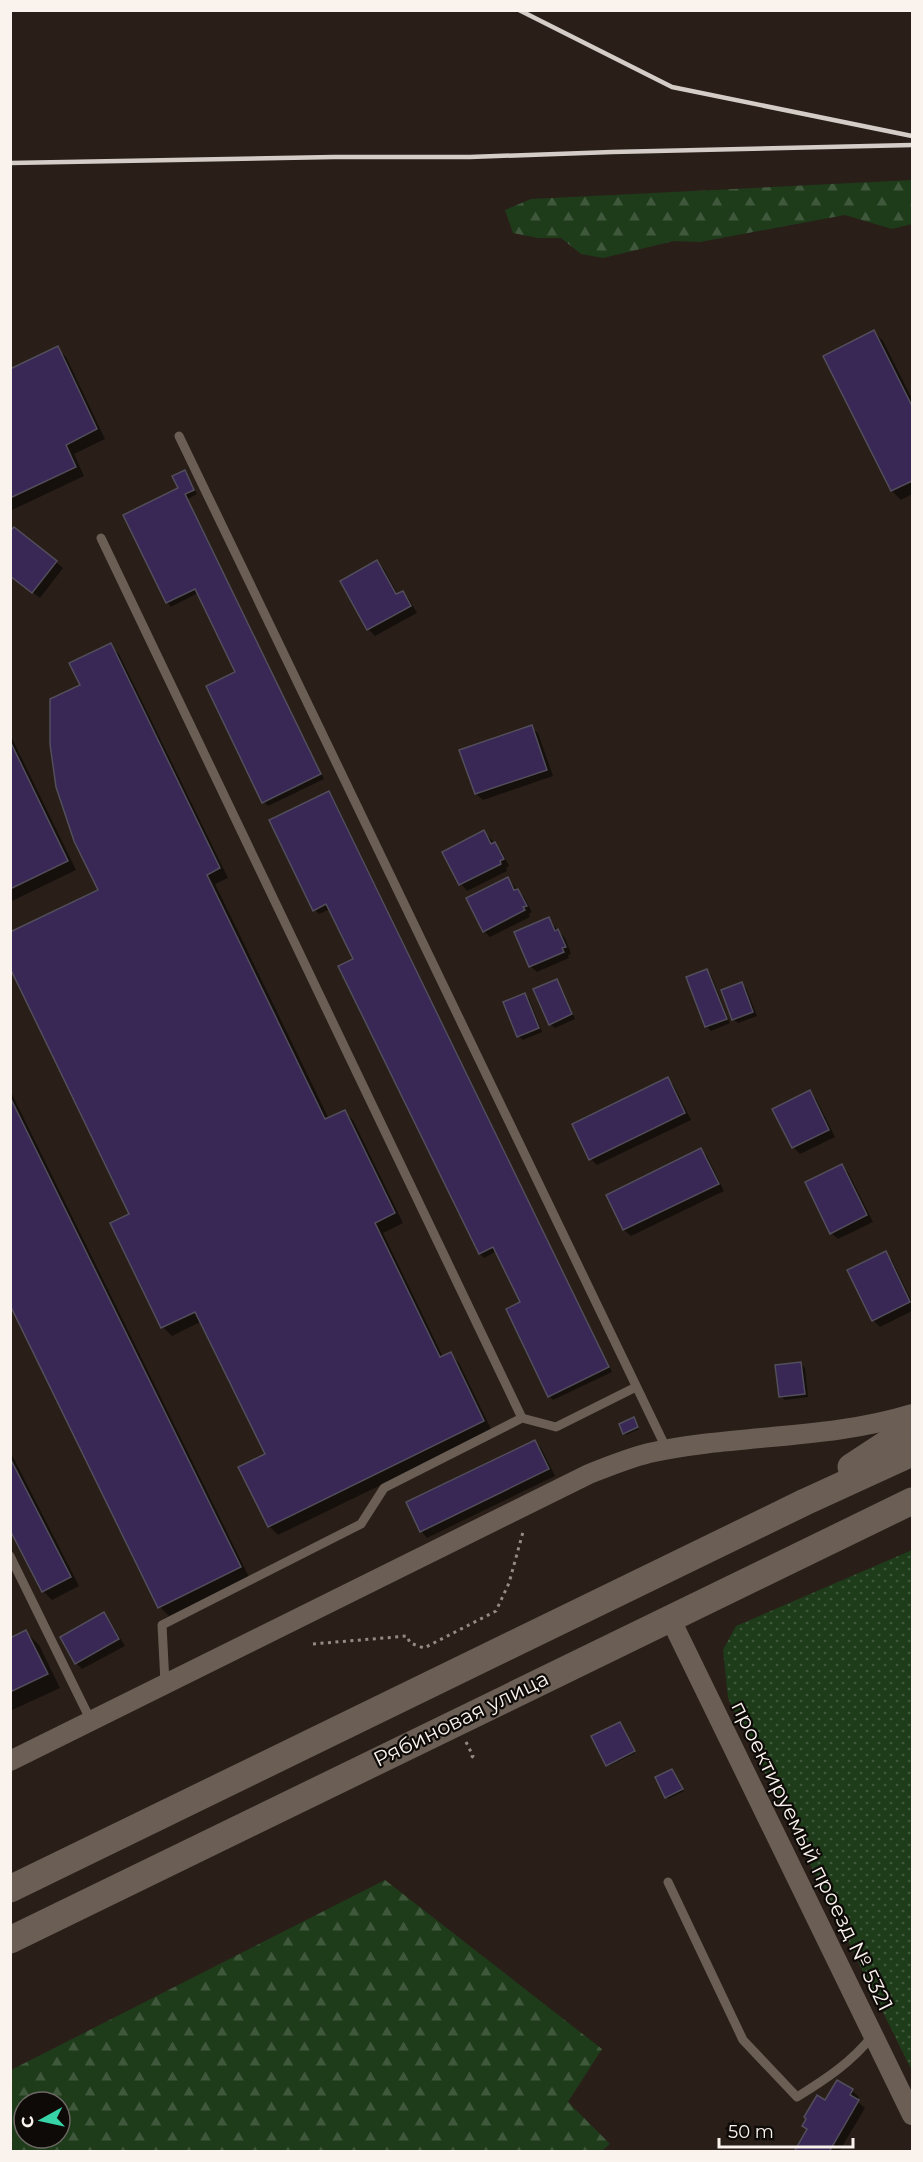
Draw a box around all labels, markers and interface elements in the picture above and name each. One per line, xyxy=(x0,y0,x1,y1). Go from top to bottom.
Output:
street label: Рябиновая улица xyxy=(369,1665,552,1772)
street label: проектируемый проезд № 5321 xyxy=(726,1697,899,2015)
north arrow xyxy=(12,2090,72,2150)
scale bar xyxy=(719,2111,852,2149)
text: С xyxy=(17,2115,38,2129)
text: 50 m xyxy=(728,2121,774,2143)

